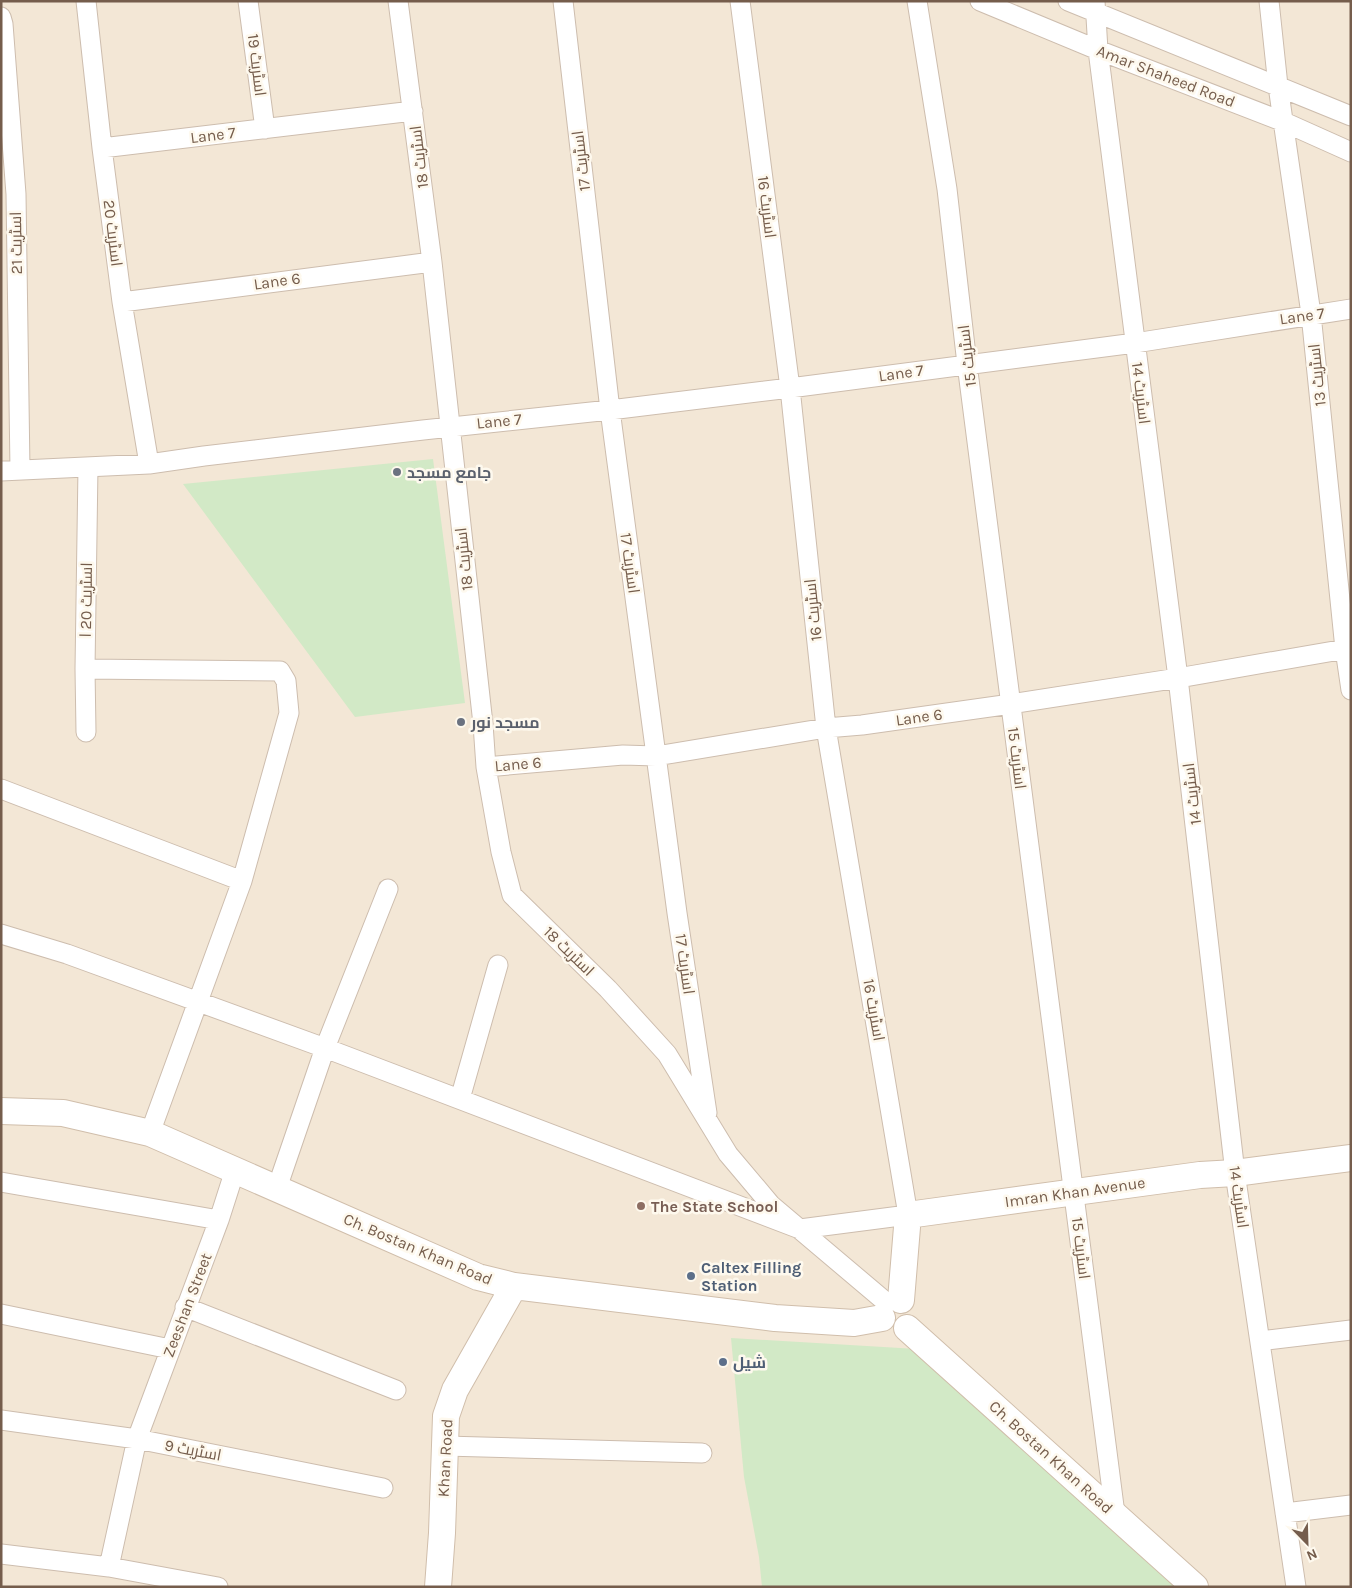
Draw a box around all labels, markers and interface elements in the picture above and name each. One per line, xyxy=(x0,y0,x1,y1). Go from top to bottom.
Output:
street label: اسٹریٹ 19 xyxy=(244,33,270,97)
street label: Amar Shaheed Road xyxy=(1094,41,1238,111)
street label: Lane 7 xyxy=(189,123,237,147)
street label: اسٹریٹ 18 xyxy=(406,124,432,190)
street label: اسٹریٹ 17 xyxy=(568,130,594,192)
street label: اسٹریٹ 16 xyxy=(754,175,780,239)
street label: اسٹریٹ 20 xyxy=(99,199,127,267)
street label: اسٹریٹ 21 xyxy=(6,211,26,275)
street label: Lane 6 xyxy=(252,268,302,294)
street label: Lane 7 xyxy=(1278,303,1326,329)
street label: اسٹریٹ 15 xyxy=(954,324,980,388)
street label: اسٹریٹ 13 xyxy=(1304,343,1330,407)
street label: Lane 7 xyxy=(877,360,925,386)
street label: اسٹریٹ 14 xyxy=(1128,361,1154,425)
street label: Lane 7 xyxy=(475,409,523,433)
place label: جامع مسجد xyxy=(407,463,491,483)
marker: جامع مسجد xyxy=(391,466,403,478)
street label: اسٹریٹ 18 xyxy=(451,527,477,591)
street label: اسٹریٹ 17 xyxy=(616,531,644,595)
street label: اسٹریٹ 20 ا xyxy=(76,562,96,638)
street label: اسٹریٹ 16 xyxy=(800,578,826,642)
street label: Lane 6 xyxy=(894,704,944,730)
place label: مسجد نور xyxy=(470,713,540,732)
marker: مسجد نور xyxy=(455,716,467,728)
street label: اسٹریٹ 15 xyxy=(1004,726,1030,790)
street label: Lane 6 xyxy=(494,752,542,776)
street label: اسٹریٹ 14 xyxy=(1179,762,1205,826)
street label: اسٹریٹ 18 xyxy=(540,922,598,980)
street label: اسٹریٹ 17 xyxy=(671,932,699,996)
street label: اسٹریٹ 16 xyxy=(859,978,889,1042)
street label: اسٹریٹ 14 xyxy=(1225,1165,1253,1229)
street label: Imran Khan Avenue xyxy=(1003,1173,1147,1211)
place label: The State School xyxy=(651,1197,778,1216)
marker: The State School xyxy=(635,1200,647,1212)
street label: Ch. Bostan Khan Road xyxy=(341,1209,495,1289)
street label: اسٹریٹ 15 xyxy=(1068,1216,1094,1280)
street label: Zeeshan Street xyxy=(158,1250,216,1360)
place label: Caltex Filling Station xyxy=(701,1258,801,1295)
marker: Caltex Filling Station xyxy=(685,1270,697,1282)
place label: شیل xyxy=(733,1353,766,1372)
marker: شیل xyxy=(717,1356,729,1368)
street label: Ch. Bostan Khan Road xyxy=(985,1396,1117,1518)
street label: Khan Road xyxy=(433,1418,457,1498)
street label: اسٹریٹ 9 xyxy=(163,1435,223,1465)
north arrow xyxy=(1282,1518,1332,1568)
text: N xyxy=(1304,1545,1320,1564)

